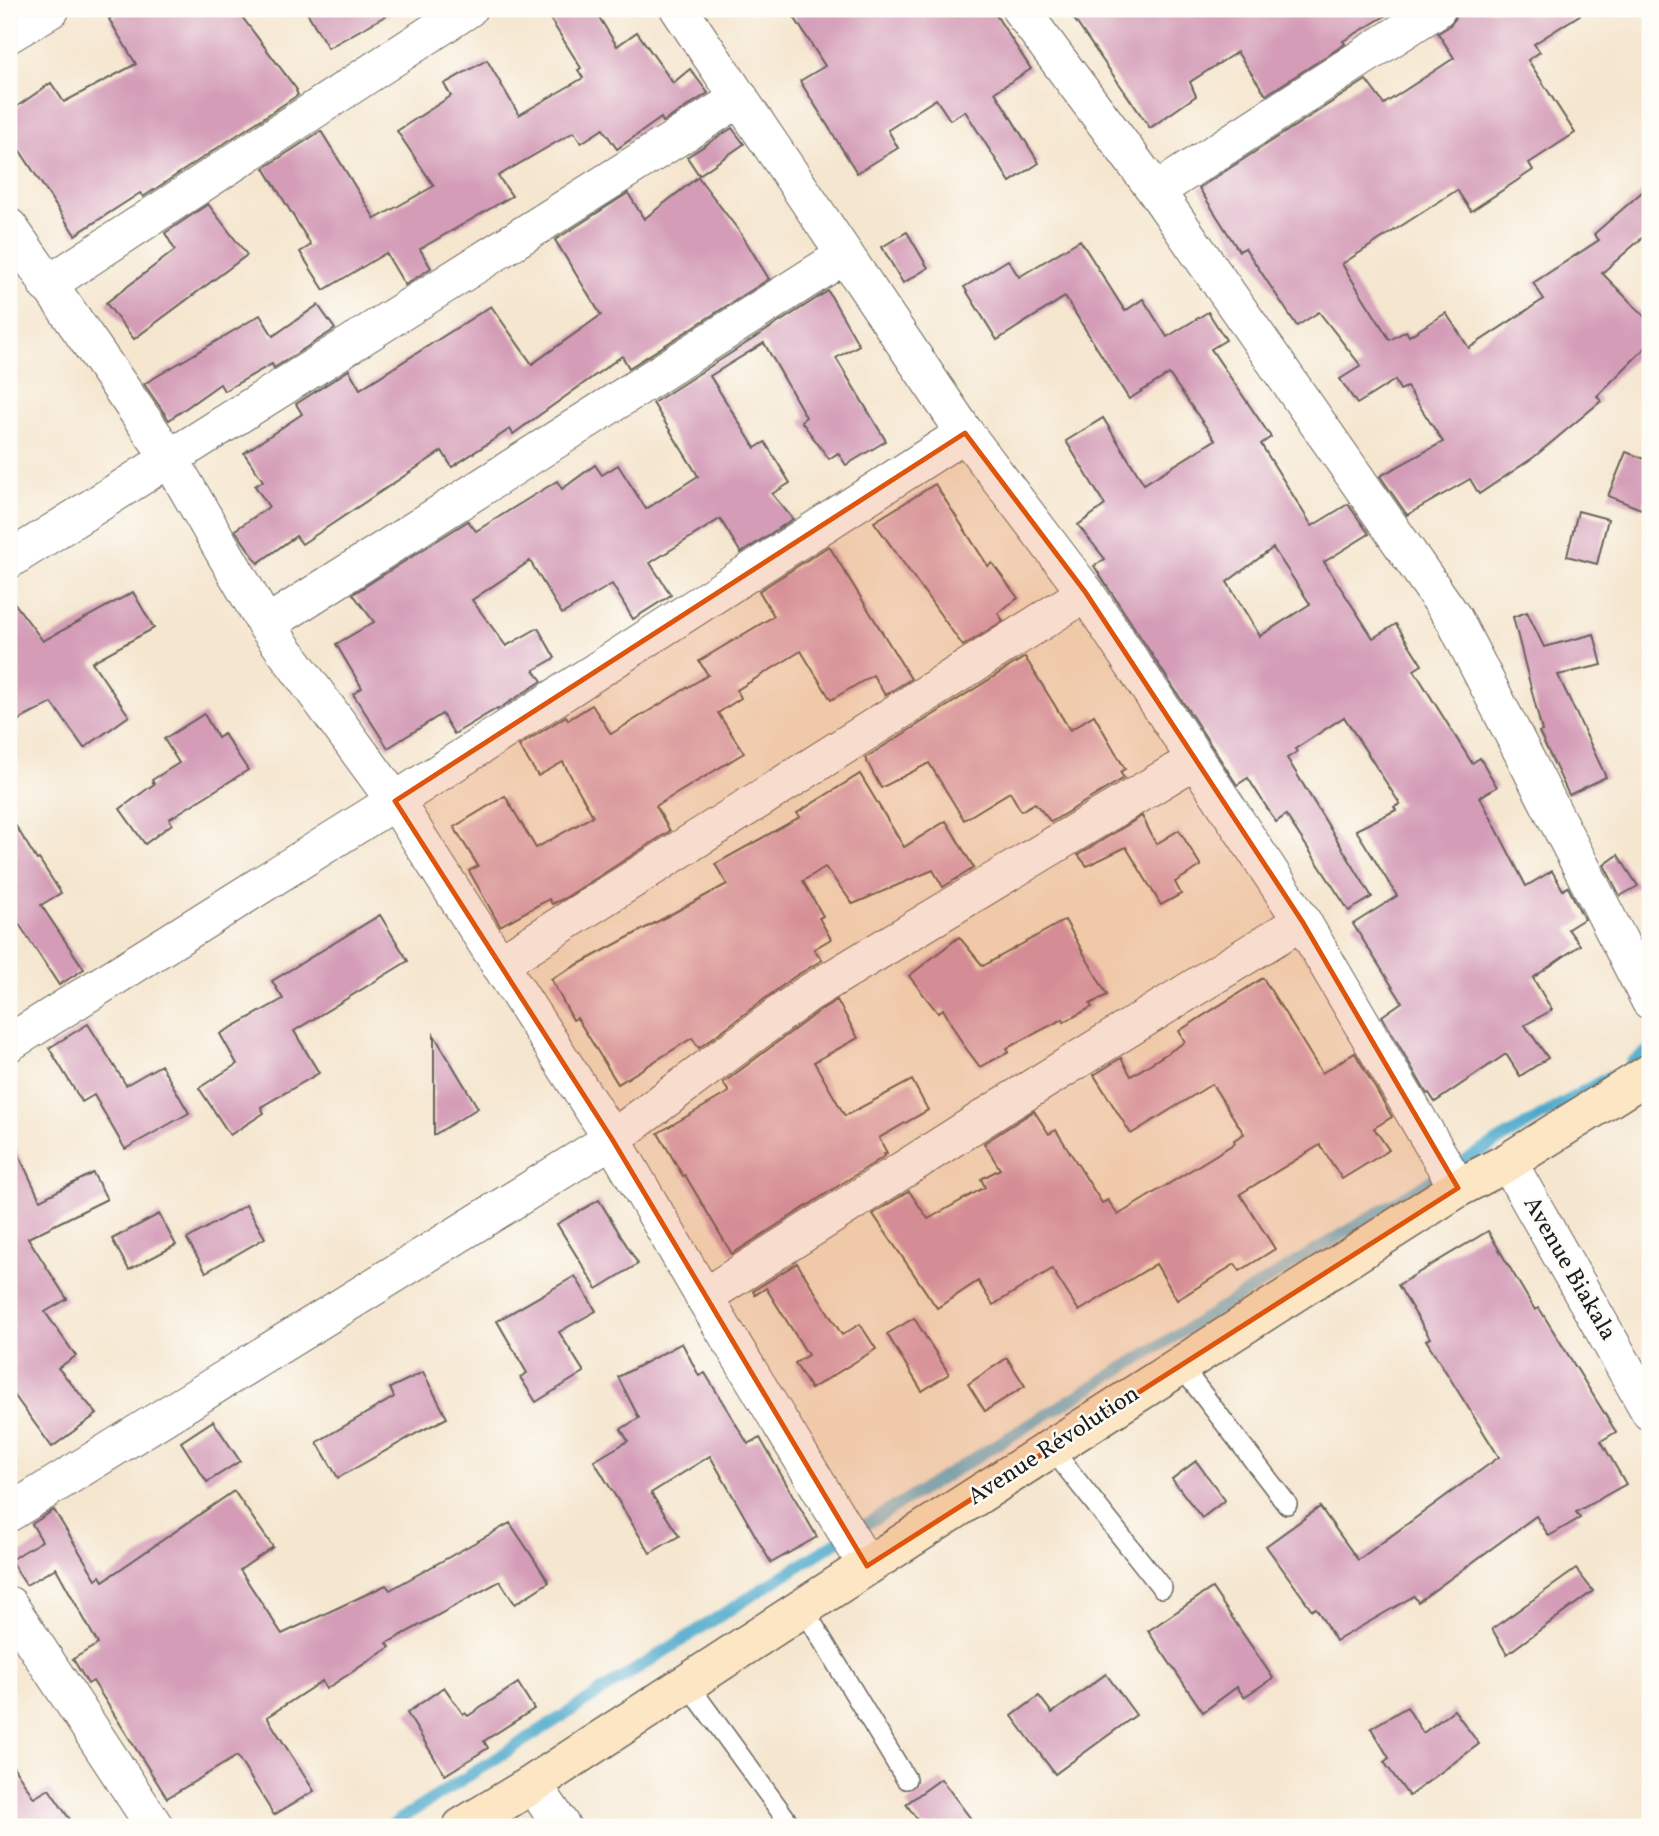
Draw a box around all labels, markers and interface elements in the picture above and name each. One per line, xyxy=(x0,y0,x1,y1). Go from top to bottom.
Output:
street label: Avenue Biakala xyxy=(1514,1191,1624,1347)
street label: Avenue Révolution xyxy=(961,1378,1147,1514)

